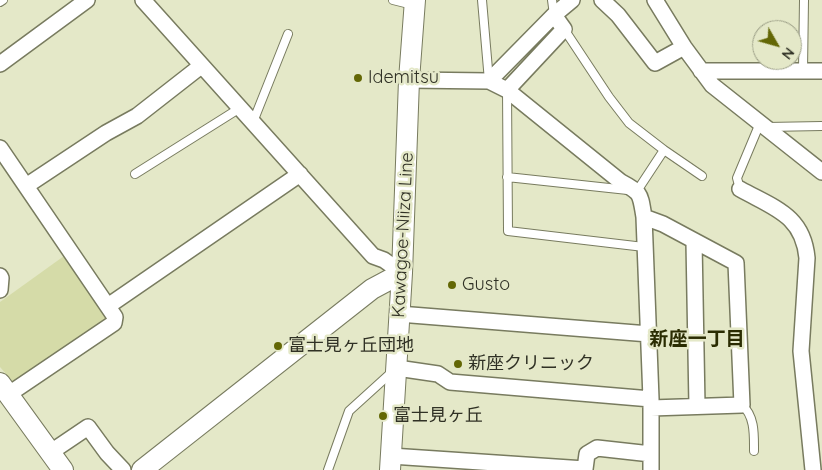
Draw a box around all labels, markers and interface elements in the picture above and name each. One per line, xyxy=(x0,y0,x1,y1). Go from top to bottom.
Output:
north arrow xyxy=(752,20,802,70)
text: N xyxy=(778,44,798,63)
place label: Idemitsu xyxy=(368,67,439,89)
marker: Idemitsu xyxy=(352,72,364,84)
street label: Kawagoe-Niiza Line xyxy=(388,152,418,318)
place label: Gusto xyxy=(462,274,510,296)
marker: Gusto xyxy=(446,279,458,291)
district label: 新座一丁目 xyxy=(650,328,744,350)
place label: 富士見ヶ丘団地 xyxy=(288,335,414,357)
marker: 富士見ヶ丘団地 xyxy=(272,340,284,352)
place label: 新座クリニック xyxy=(468,353,594,375)
marker: 新座クリニック xyxy=(452,358,464,370)
place label: 富士見ヶ丘 xyxy=(393,405,483,427)
marker: 富士見ヶ丘 xyxy=(377,410,389,422)

